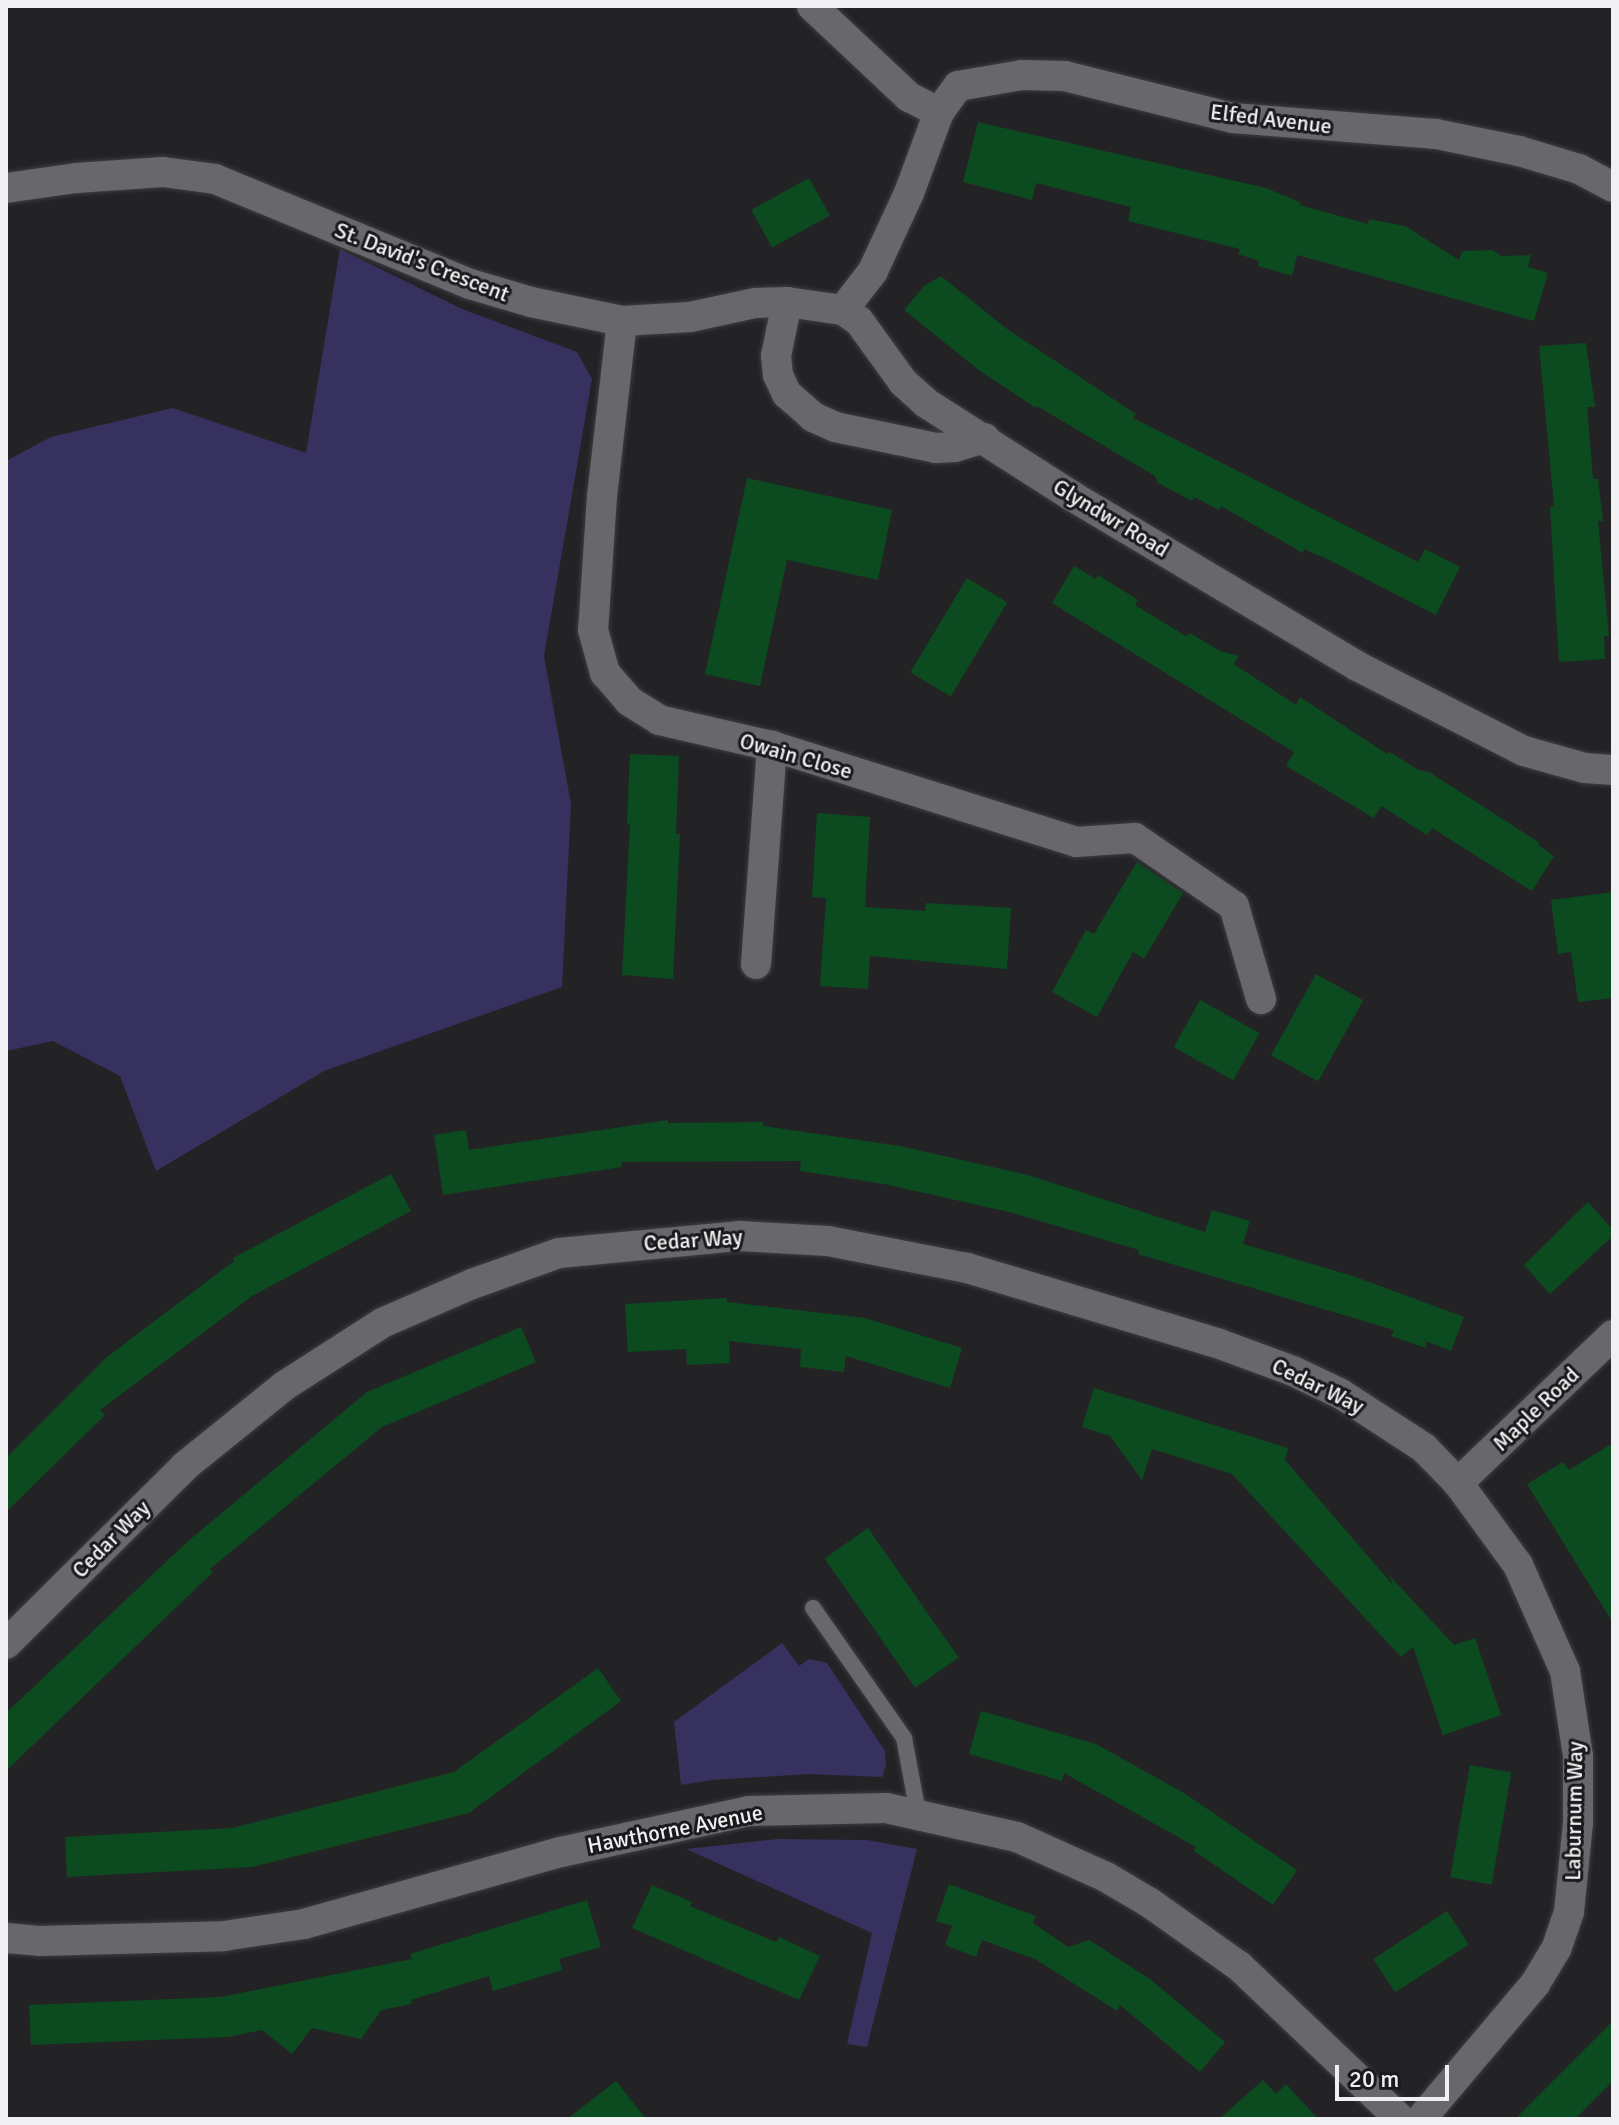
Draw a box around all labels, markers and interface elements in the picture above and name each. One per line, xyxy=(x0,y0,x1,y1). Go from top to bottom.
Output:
street label: Elfed Avenue xyxy=(1209,98,1333,140)
street label: St. David's Crescent xyxy=(331,217,513,307)
street label: Glyndwr Road xyxy=(1048,473,1174,563)
street label: Owain Close xyxy=(737,727,855,785)
street label: Cedar Way xyxy=(643,1223,743,1257)
street label: Cedar Way xyxy=(1268,1352,1368,1420)
street label: Maple Road xyxy=(1487,1361,1585,1457)
street label: Cedar Way xyxy=(67,1495,155,1583)
street label: Laburnum Way xyxy=(1560,1741,1588,1881)
street label: Hawthorne Avenue xyxy=(585,1799,765,1859)
scale bar xyxy=(1339,2049,1453,2099)
text: 20 m xyxy=(1349,2064,1399,2094)

